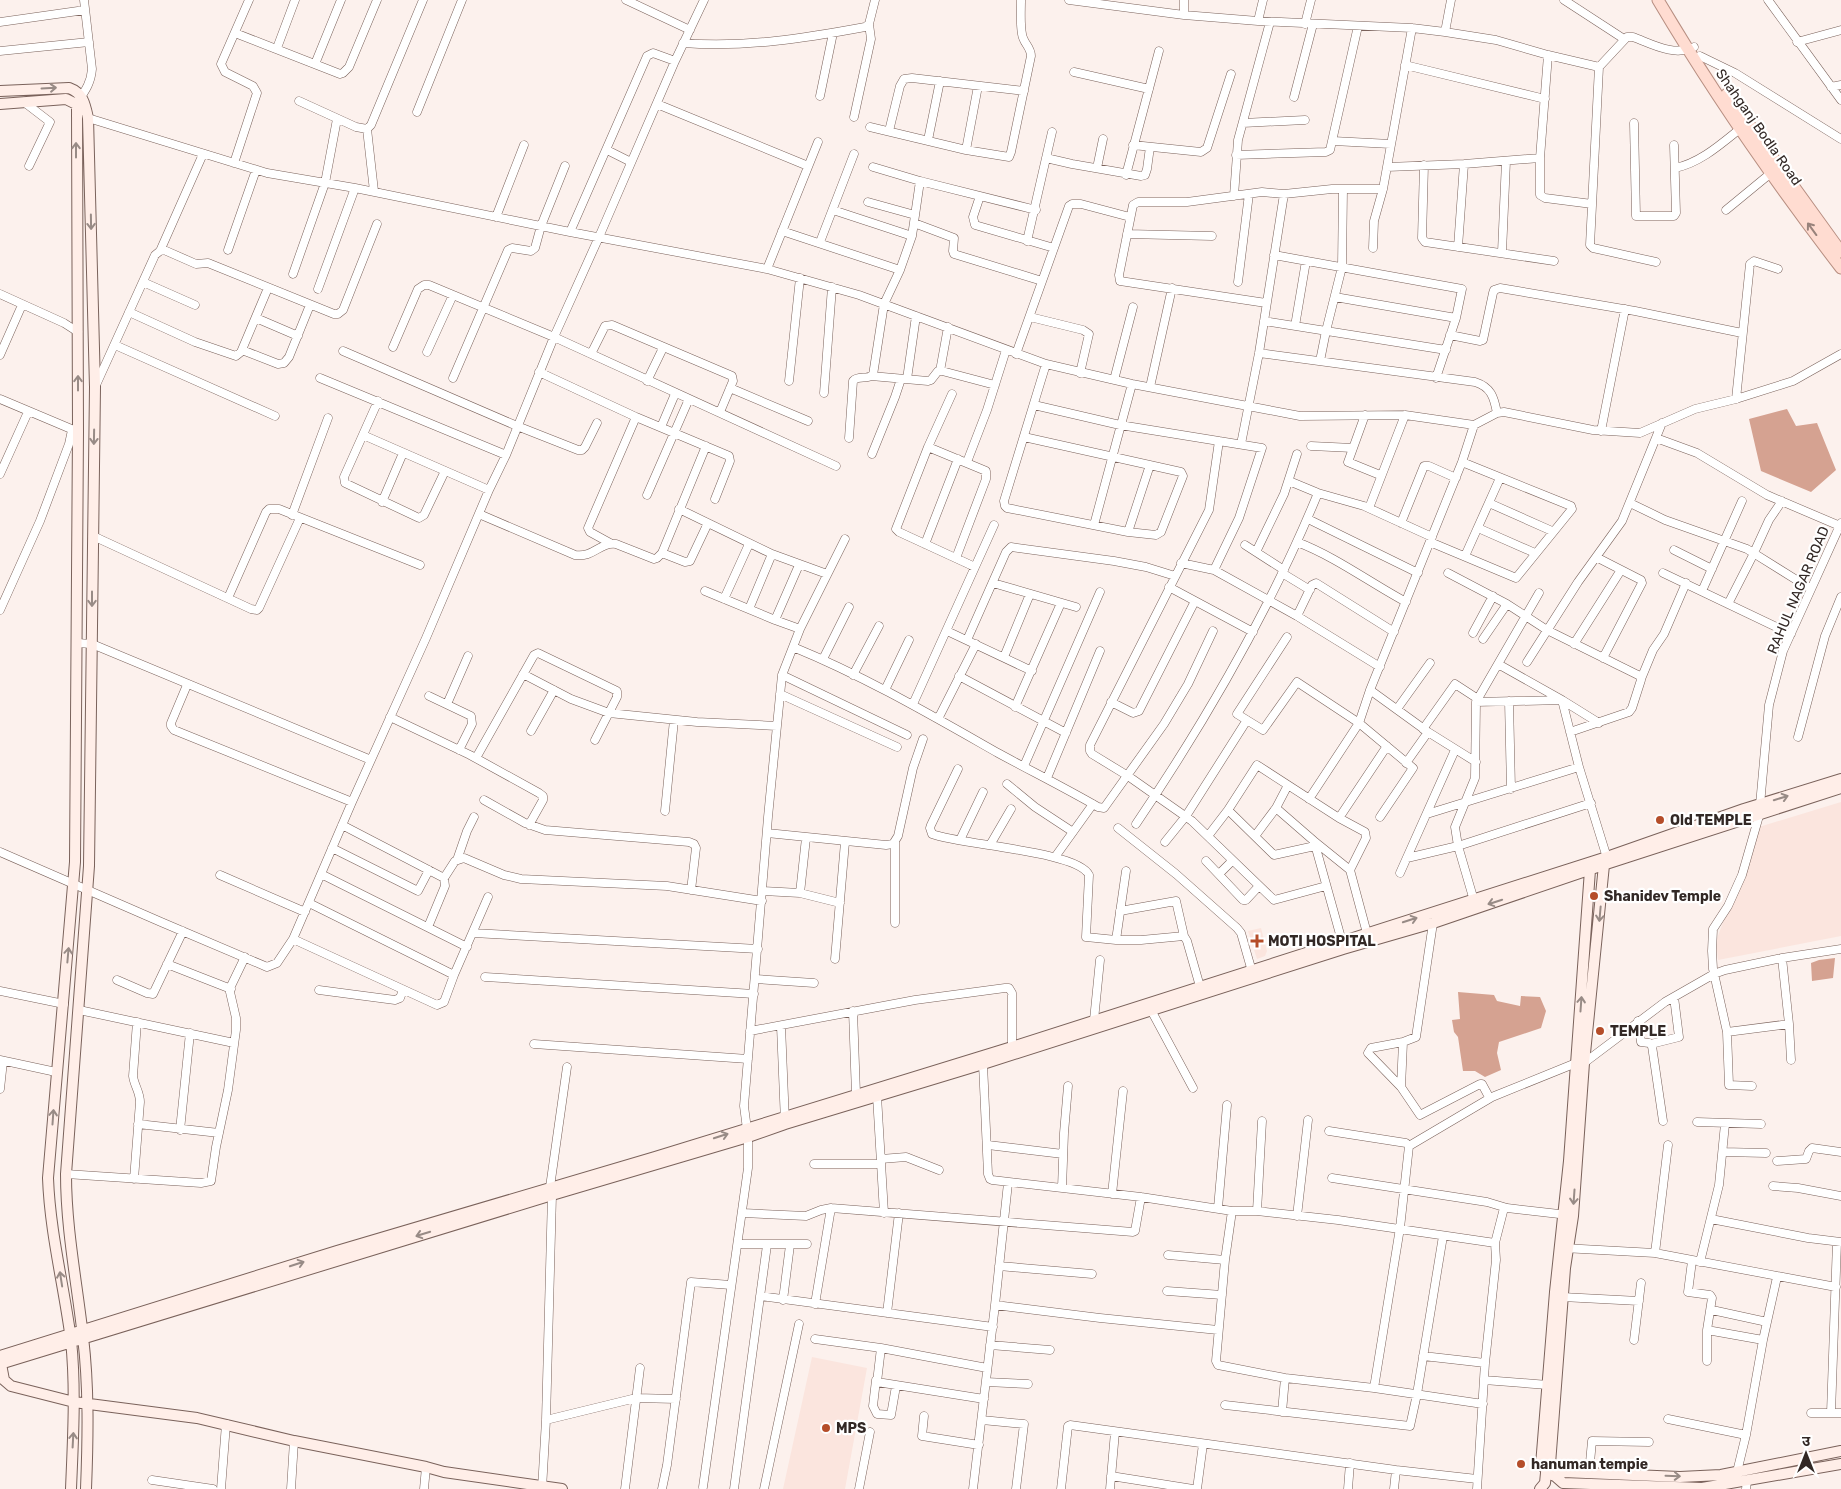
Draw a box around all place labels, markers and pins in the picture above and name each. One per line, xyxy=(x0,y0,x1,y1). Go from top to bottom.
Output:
place label: Old TEMPLE xyxy=(1670,812,1752,829)
marker: Old TEMPLE xyxy=(1654,814,1666,826)
place label: Shanidev Temple xyxy=(1604,888,1721,905)
marker: Shanidev Temple xyxy=(1588,890,1600,902)
place label: MOTI HOSPITAL xyxy=(1268,933,1376,950)
marker: MOTI HOSPITAL xyxy=(1250,934,1264,948)
place label: TEMPLE xyxy=(1610,1023,1666,1040)
marker: TEMPLE xyxy=(1594,1025,1606,1037)
place label: MPS xyxy=(836,1420,866,1437)
marker: MPS xyxy=(820,1422,832,1434)
place label: hanuman tempie xyxy=(1531,1456,1648,1473)
marker: hanuman tempie xyxy=(1515,1458,1527,1470)

